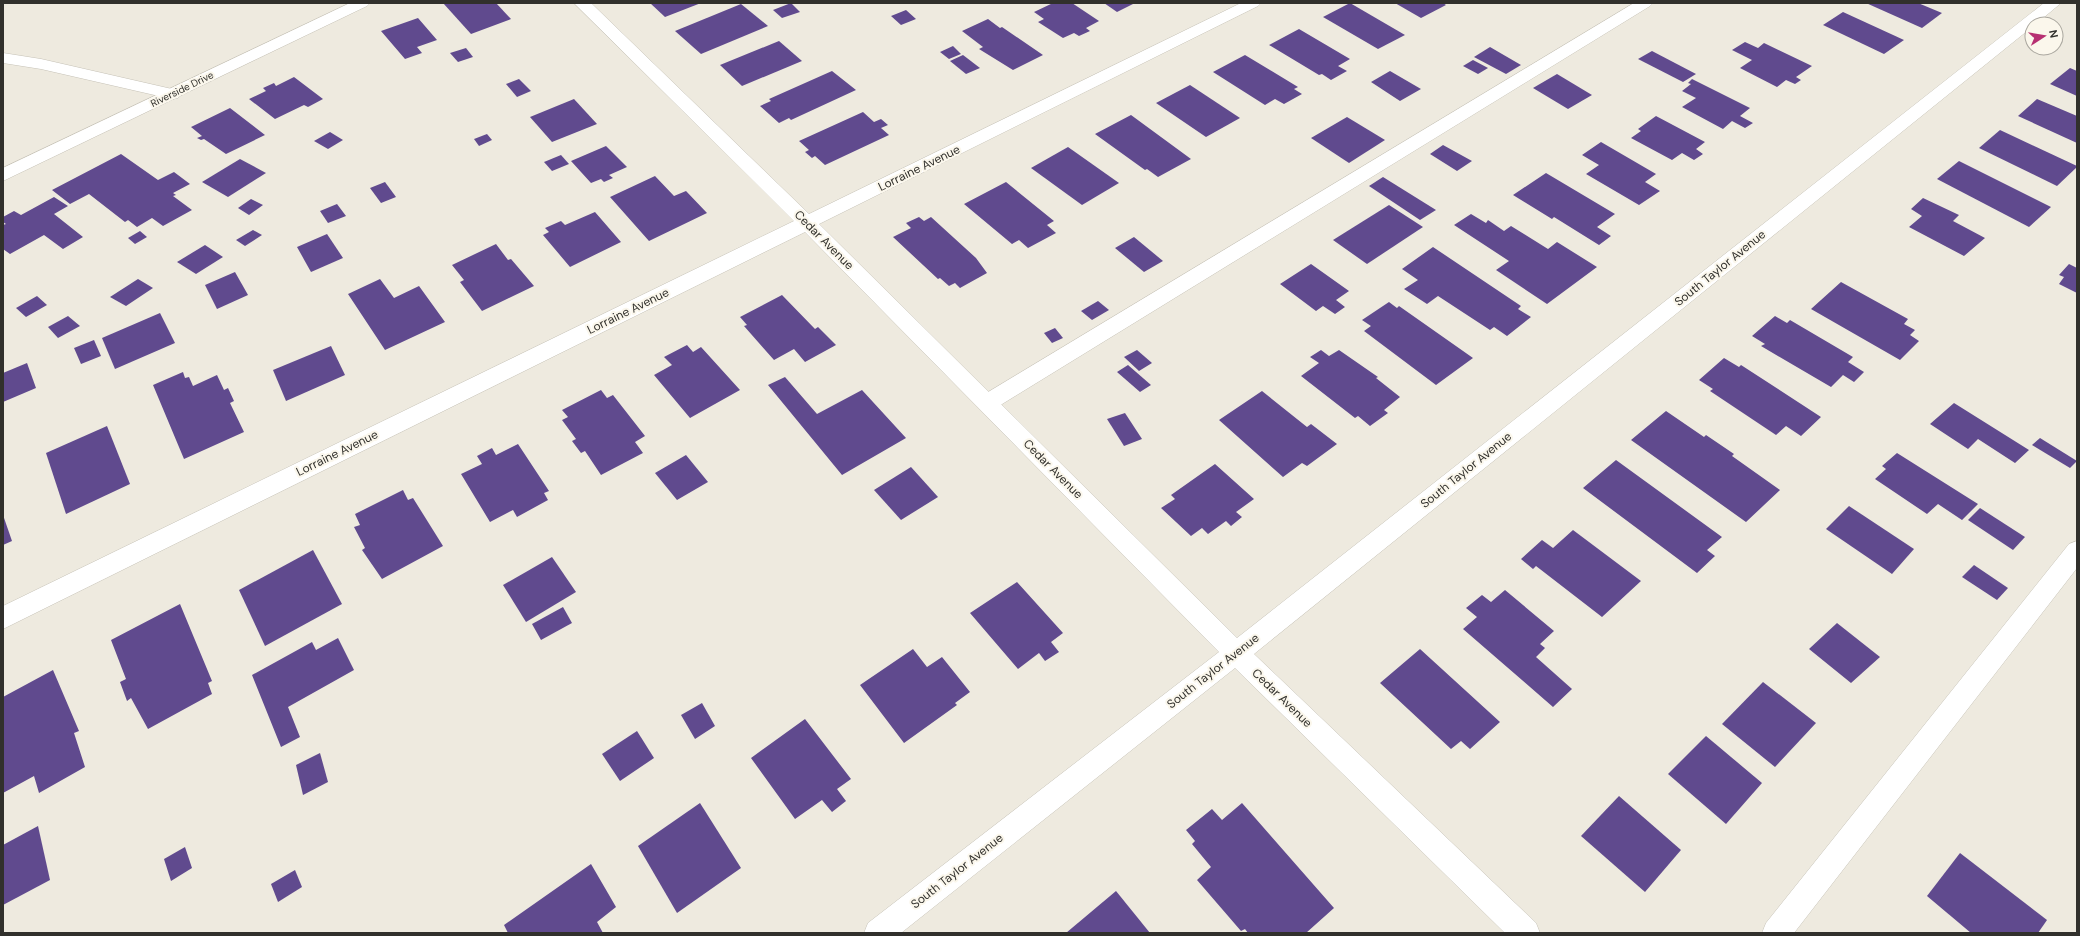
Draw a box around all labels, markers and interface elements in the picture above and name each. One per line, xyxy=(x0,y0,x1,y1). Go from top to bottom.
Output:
north arrow xyxy=(2024,16,2064,56)
text: N xyxy=(2046,29,2061,39)
street label: Riverside Drive xyxy=(148,68,216,110)
street label: Lorraine Avenue xyxy=(875,141,963,195)
street label: Cedar Avenue xyxy=(791,207,857,273)
street label: South Taylor Avenue xyxy=(1671,226,1769,310)
street label: Lorraine Avenue xyxy=(584,284,672,338)
street label: Lorraine Avenue xyxy=(293,426,381,480)
street label: South Taylor Avenue xyxy=(1417,428,1515,512)
street label: Cedar Avenue xyxy=(1020,436,1086,502)
street label: South Taylor Avenue xyxy=(1164,630,1263,712)
street label: Cedar Avenue xyxy=(1248,665,1316,731)
street label: South Taylor Avenue xyxy=(908,830,1007,912)

